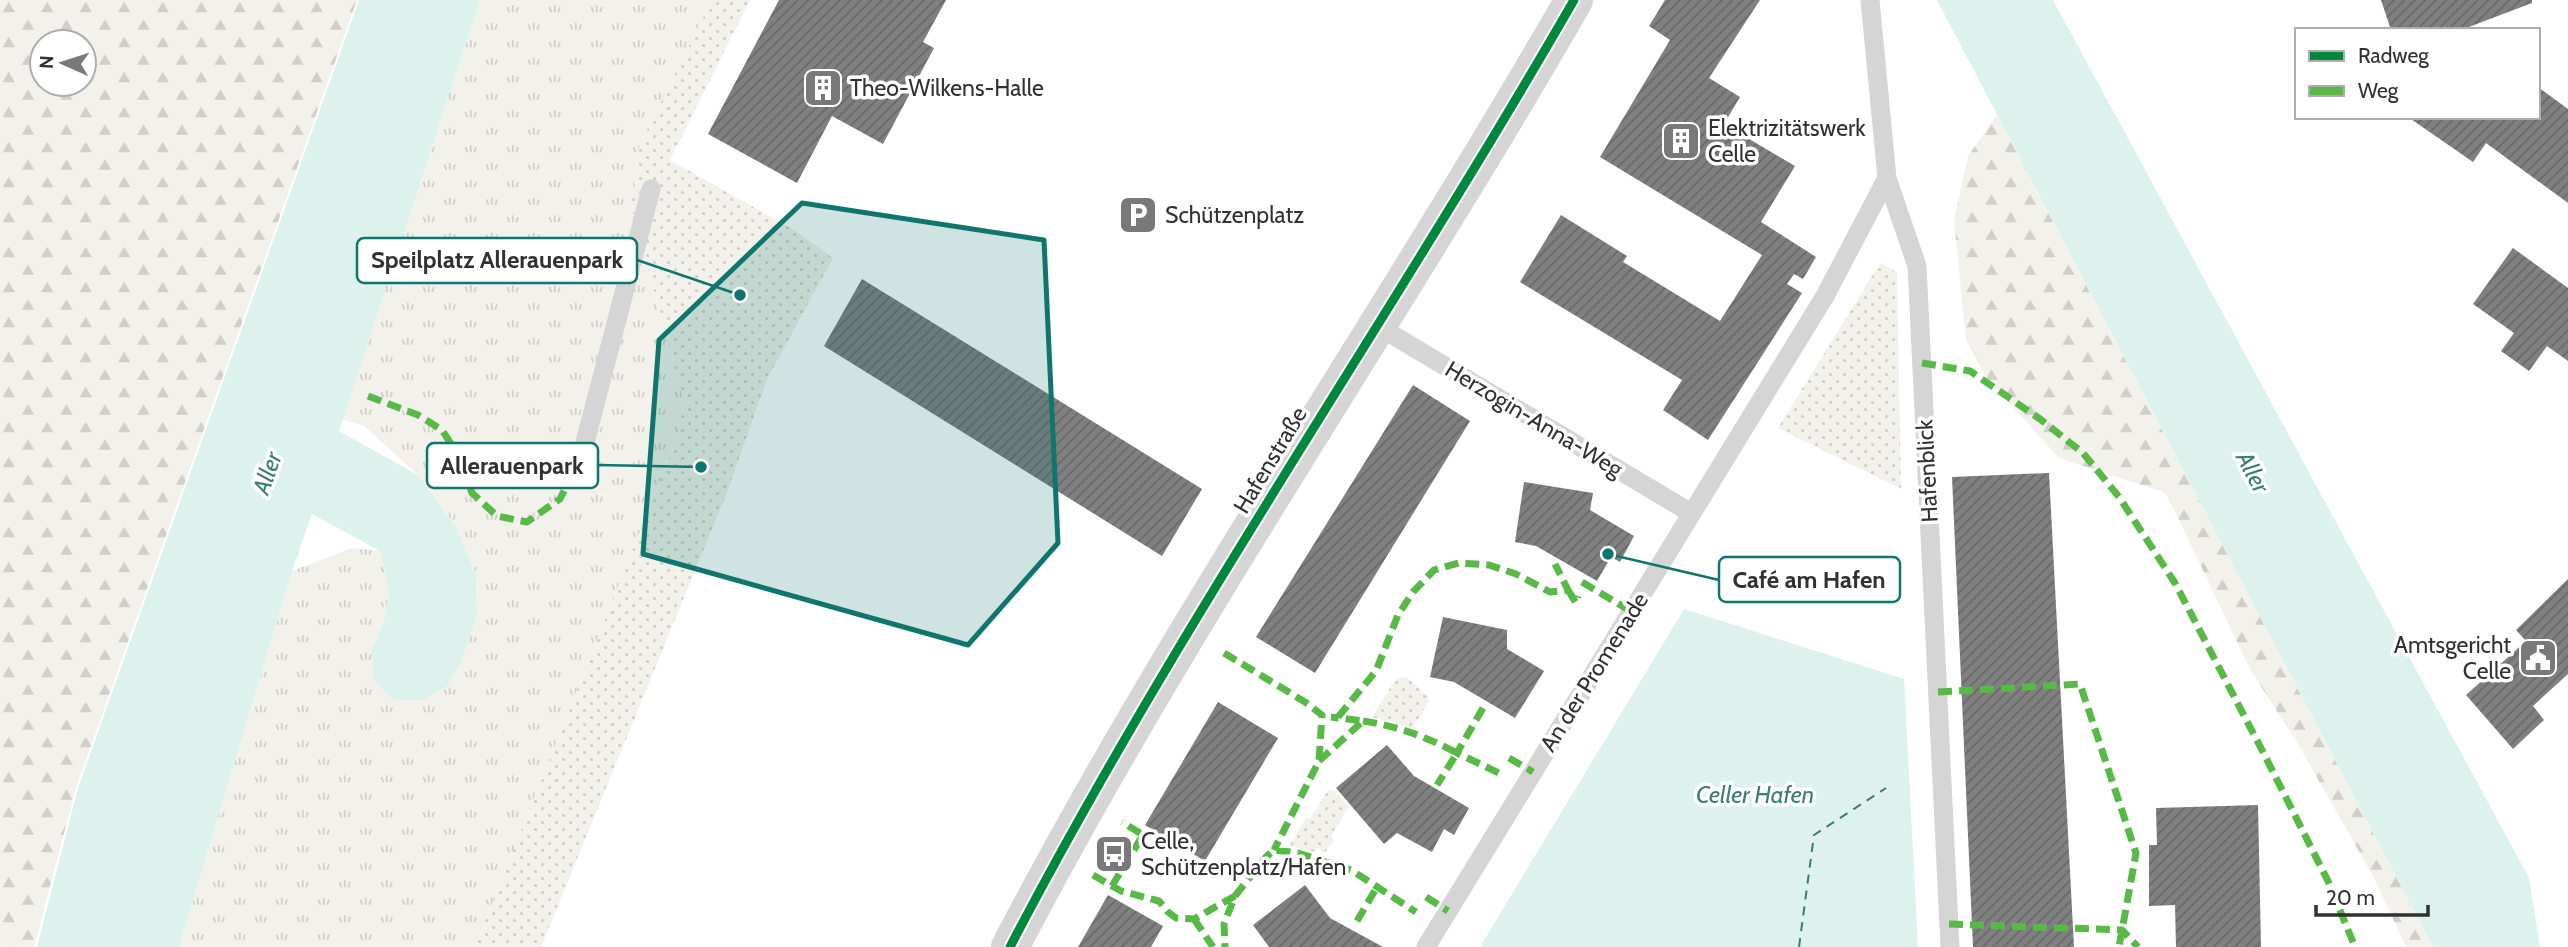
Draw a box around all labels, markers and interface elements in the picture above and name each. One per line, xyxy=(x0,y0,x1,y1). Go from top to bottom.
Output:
north arrow xyxy=(28,28,98,98)
legend xyxy=(2295,28,2540,119)
text: Radweg xyxy=(2358,43,2429,68)
text: N xyxy=(35,55,58,69)
building icon: Theo-Wilkens-Halle xyxy=(802,67,844,109)
place label: Theo-Wilkens-Halle xyxy=(850,74,1044,102)
text: Weg xyxy=(2358,78,2399,103)
place label: Elektrizitätswerk Celle xyxy=(1708,114,1866,168)
building icon: Elektrizitätswerk Celle xyxy=(1660,120,1702,162)
parking icon: Schützenplatz xyxy=(1117,194,1159,236)
place label: Schützenplatz xyxy=(1165,201,1304,229)
callout: Speilplatz Allerauenpark xyxy=(357,238,637,283)
text: Speilplatz Allerauenpark xyxy=(371,245,623,274)
street label: Herzogin-Anna-Weg xyxy=(1440,355,1628,483)
street label: Hafenstraße xyxy=(1227,401,1313,518)
street label: Hafenblick xyxy=(1910,418,1944,523)
callout: Allerauenpark xyxy=(427,443,598,488)
water label: Aller xyxy=(2230,445,2277,499)
water label: Aller xyxy=(246,446,288,499)
text: Allerauenpark xyxy=(440,451,584,480)
callout: Café am Hafen xyxy=(1719,557,1900,602)
text: Café am Hafen xyxy=(1732,565,1886,594)
street label: An der Promenade xyxy=(1534,587,1654,757)
place label: Amtsgericht Celle xyxy=(2394,631,2511,685)
public building icon: Amtsgericht Celle xyxy=(2517,637,2559,679)
water label: Celler Hafen xyxy=(1696,780,1814,809)
place label: Celle, Schützenplatz/Hafen xyxy=(1141,827,1346,881)
bus stop icon: Celle, Schützenplatz/Hafen xyxy=(1093,833,1135,875)
scale bar xyxy=(2316,874,2428,918)
text: 20 m xyxy=(2326,885,2375,910)

